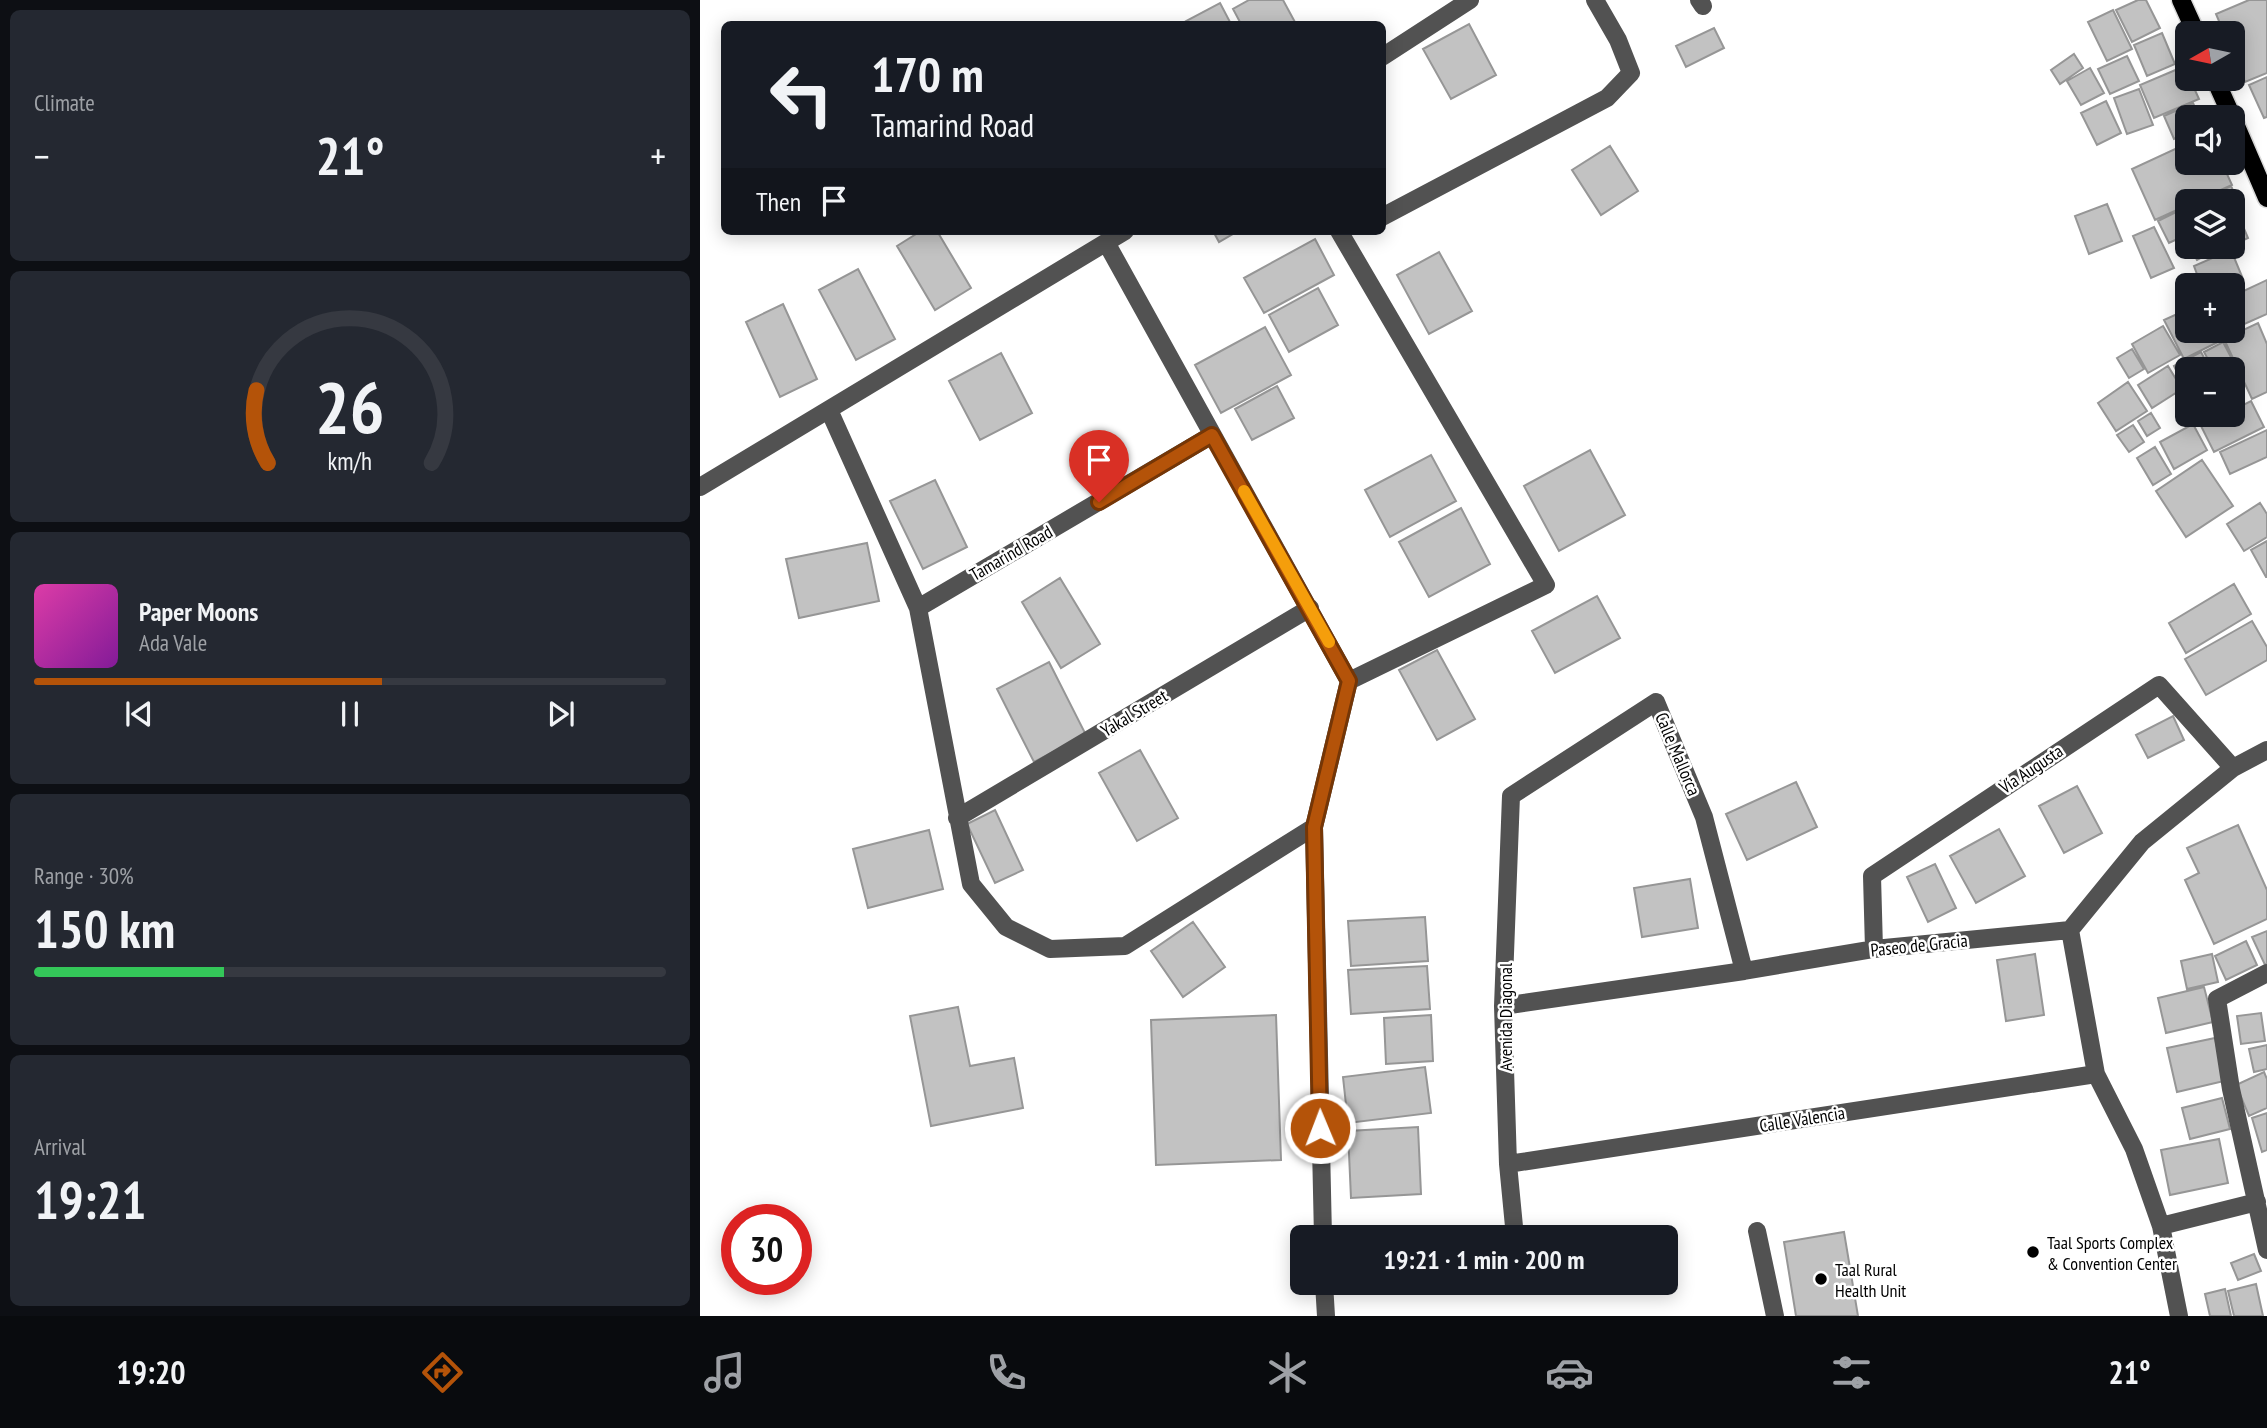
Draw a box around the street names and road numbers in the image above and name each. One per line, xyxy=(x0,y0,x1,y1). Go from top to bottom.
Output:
street label: Tamarind Road xyxy=(966,520,1056,586)
street label: Yakal Street xyxy=(1096,684,1172,742)
street label: Calle Mallorca xyxy=(1650,709,1706,799)
street label: Vía Augusta xyxy=(1994,739,2067,799)
street label: Paseo de Gracia xyxy=(1869,928,1969,962)
street label: Avenida Diagonal xyxy=(1494,962,1517,1071)
street label: Calle Valencia xyxy=(1758,1101,1846,1137)

